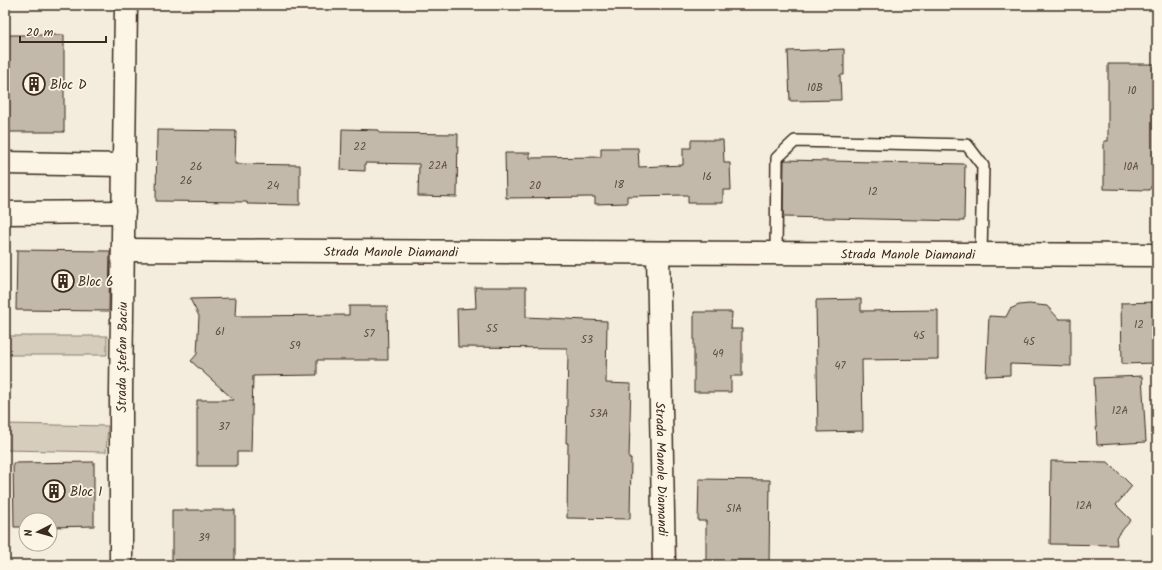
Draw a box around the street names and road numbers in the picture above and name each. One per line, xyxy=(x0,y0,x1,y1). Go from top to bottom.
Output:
street label: Strada Manole Diamandi xyxy=(324,242,459,264)
street label: Strada Manole Diamandi xyxy=(841,244,976,266)
street label: Strada Ștefan Baciu xyxy=(112,301,134,412)
street label: Strada Manole Diamandi xyxy=(649,402,672,537)

